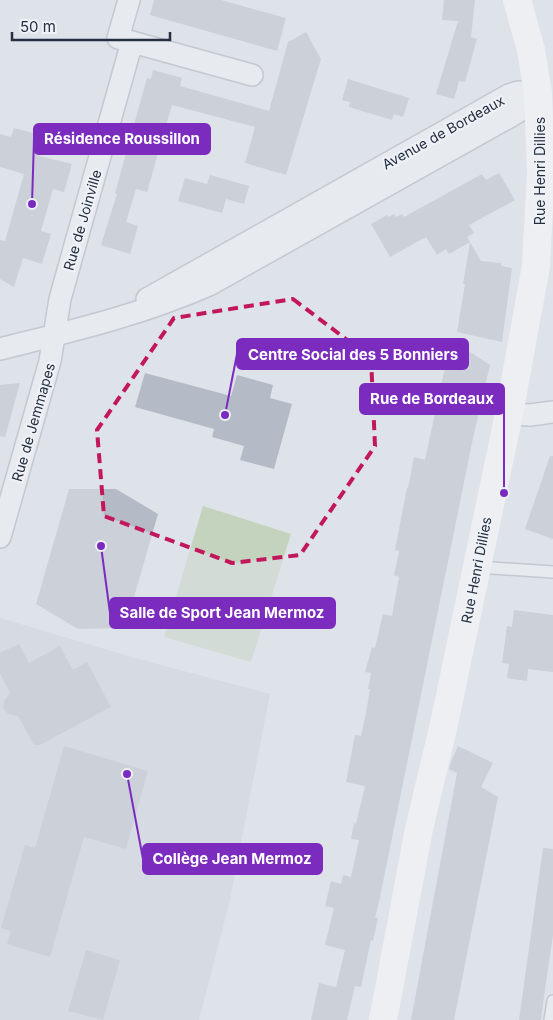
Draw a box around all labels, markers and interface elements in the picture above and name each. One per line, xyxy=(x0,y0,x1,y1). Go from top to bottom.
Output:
scale bar xyxy=(12,10,170,42)
text: 50 m xyxy=(20,17,56,36)
street label: Avenue de Bordeaux xyxy=(379,91,507,173)
street label: Rue Henri Dillies xyxy=(531,117,548,225)
callout: Résidence Roussillon xyxy=(34,124,210,154)
text: Résidence Roussillon xyxy=(44,129,200,148)
street label: Rue de Joinville xyxy=(59,168,105,272)
callout: Centre Social des 5 Bonniers xyxy=(237,339,468,369)
text: Centre Social des 5 Bonniers xyxy=(248,345,458,364)
street label: Rue de Jemmapes xyxy=(8,361,58,483)
callout: Rue de Bordeaux xyxy=(360,384,504,414)
text: Rue de Bordeaux xyxy=(370,389,494,408)
street label: Rue Henri Dillies xyxy=(457,515,495,625)
callout: Salle de Sport Jean Mermoz xyxy=(110,598,335,628)
text: Salle de Sport Jean Mermoz xyxy=(120,603,324,622)
callout: Collège Jean Mermoz xyxy=(143,844,322,874)
text: Collège Jean Mermoz xyxy=(152,849,312,868)

